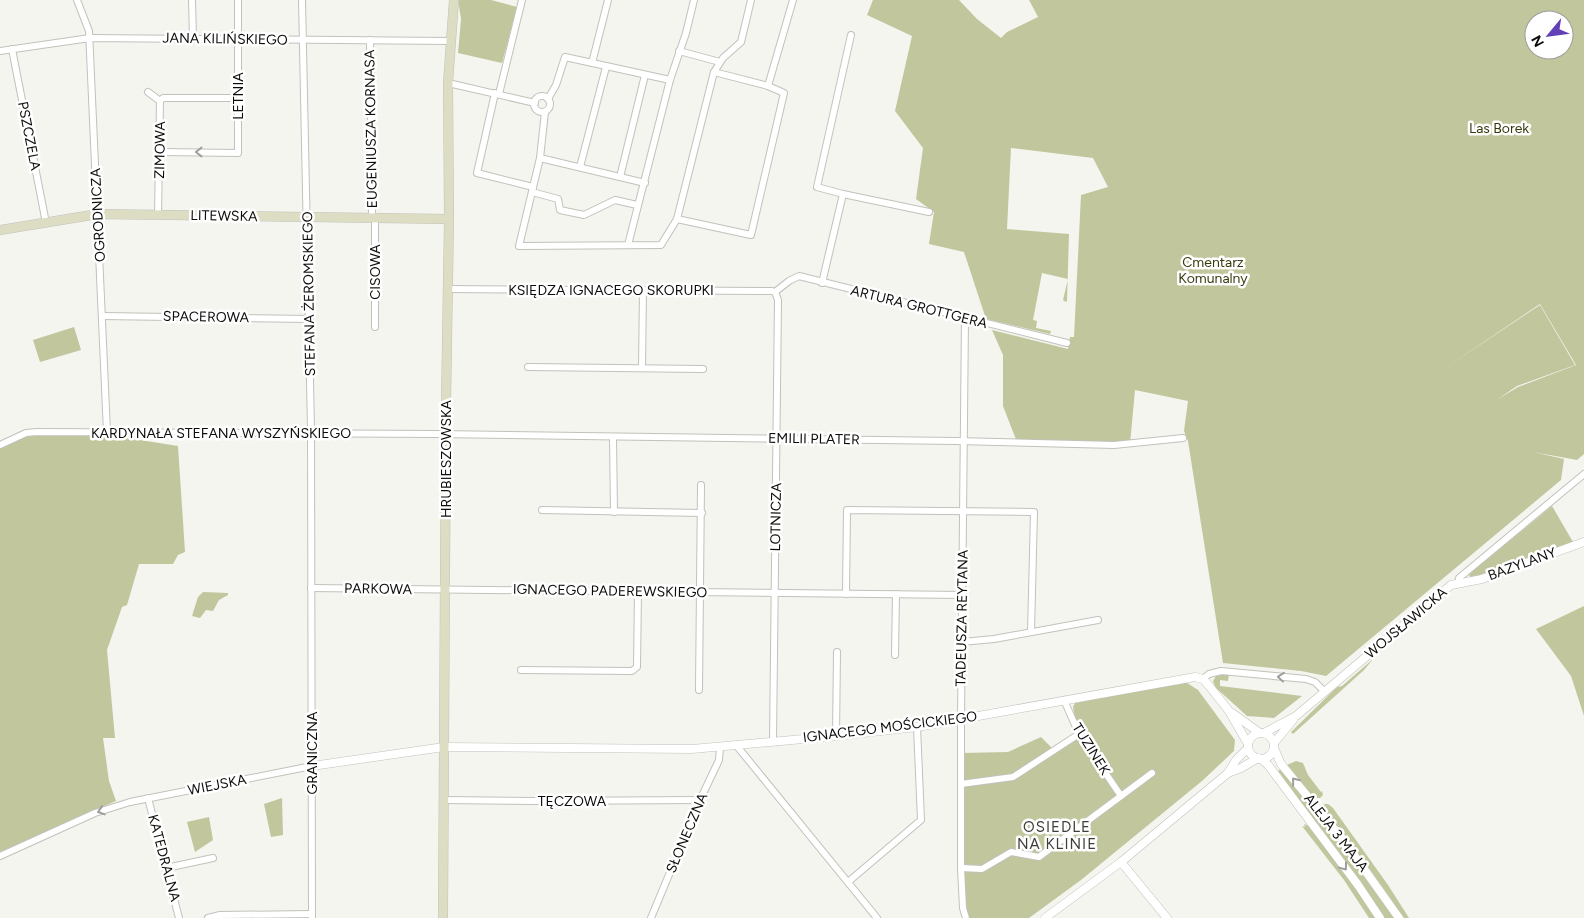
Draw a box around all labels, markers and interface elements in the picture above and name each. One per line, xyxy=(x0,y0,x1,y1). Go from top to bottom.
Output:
north arrow xyxy=(1524,10,1574,60)
street label: JANA KILIŃSKIEGO xyxy=(162,29,288,49)
text: N xyxy=(1528,32,1548,50)
street label: EUGENIUSZA KORNASA xyxy=(361,49,381,208)
street label: LETNIA xyxy=(230,72,247,120)
street label: PSZCZELA xyxy=(14,100,44,172)
street label: ZIMOWA xyxy=(151,120,169,179)
park label: Las Borek xyxy=(1469,120,1529,137)
one-way arrow xyxy=(195,147,202,157)
street label: OGRODNICZA xyxy=(87,167,109,262)
street label: LITEWSKA xyxy=(190,207,258,225)
street label: STEFANA ŻEROMSKIEGO xyxy=(299,211,319,377)
street label: CISOWA xyxy=(367,244,384,300)
park label: Cmentarz Komunalny xyxy=(1178,254,1248,287)
street label: KSIĘDZA IGNACEGO SKORUPKI xyxy=(508,282,714,299)
street label: ARTURA GROTTGERA xyxy=(849,282,990,332)
street label: SPACEROWA xyxy=(163,308,250,326)
street label: HRUBIESZOWSKA xyxy=(438,399,455,518)
street label: KARDYNAŁA STEFANA WYSZYŃSKIEGO xyxy=(91,425,351,442)
street label: EMILII PLATER xyxy=(768,430,860,448)
street label: LOTNICZA xyxy=(767,482,785,551)
street label: BAZYLANY xyxy=(1485,544,1559,584)
street label: TADEUSZA REYTANA xyxy=(952,549,972,686)
street label: PARKOWA xyxy=(344,580,413,598)
street label: IGNACEGO PADEREWSKIEGO xyxy=(513,581,708,601)
street label: WOJSŁAWICKA xyxy=(1362,583,1451,662)
one-way arrow xyxy=(1277,672,1285,683)
street label: IGNACEGO MOŚCICKIEGO xyxy=(802,708,978,746)
street label: GRANICZNA xyxy=(304,711,321,794)
street label: TUZINEK xyxy=(1068,720,1114,779)
street label: WIEJSKA xyxy=(186,771,248,799)
one-way arrow xyxy=(1292,778,1301,787)
street label: SŁONECZNA xyxy=(663,790,712,876)
street label: ALEJA 3 MAJA xyxy=(1300,791,1372,876)
street label: TĘCZOWA xyxy=(538,793,607,810)
one-way arrow xyxy=(98,805,106,815)
street label: KATEDRALNA xyxy=(144,813,184,904)
district label: OSIEDLE NA KLINIE xyxy=(1017,818,1097,853)
one-way arrow xyxy=(1339,861,1347,870)

